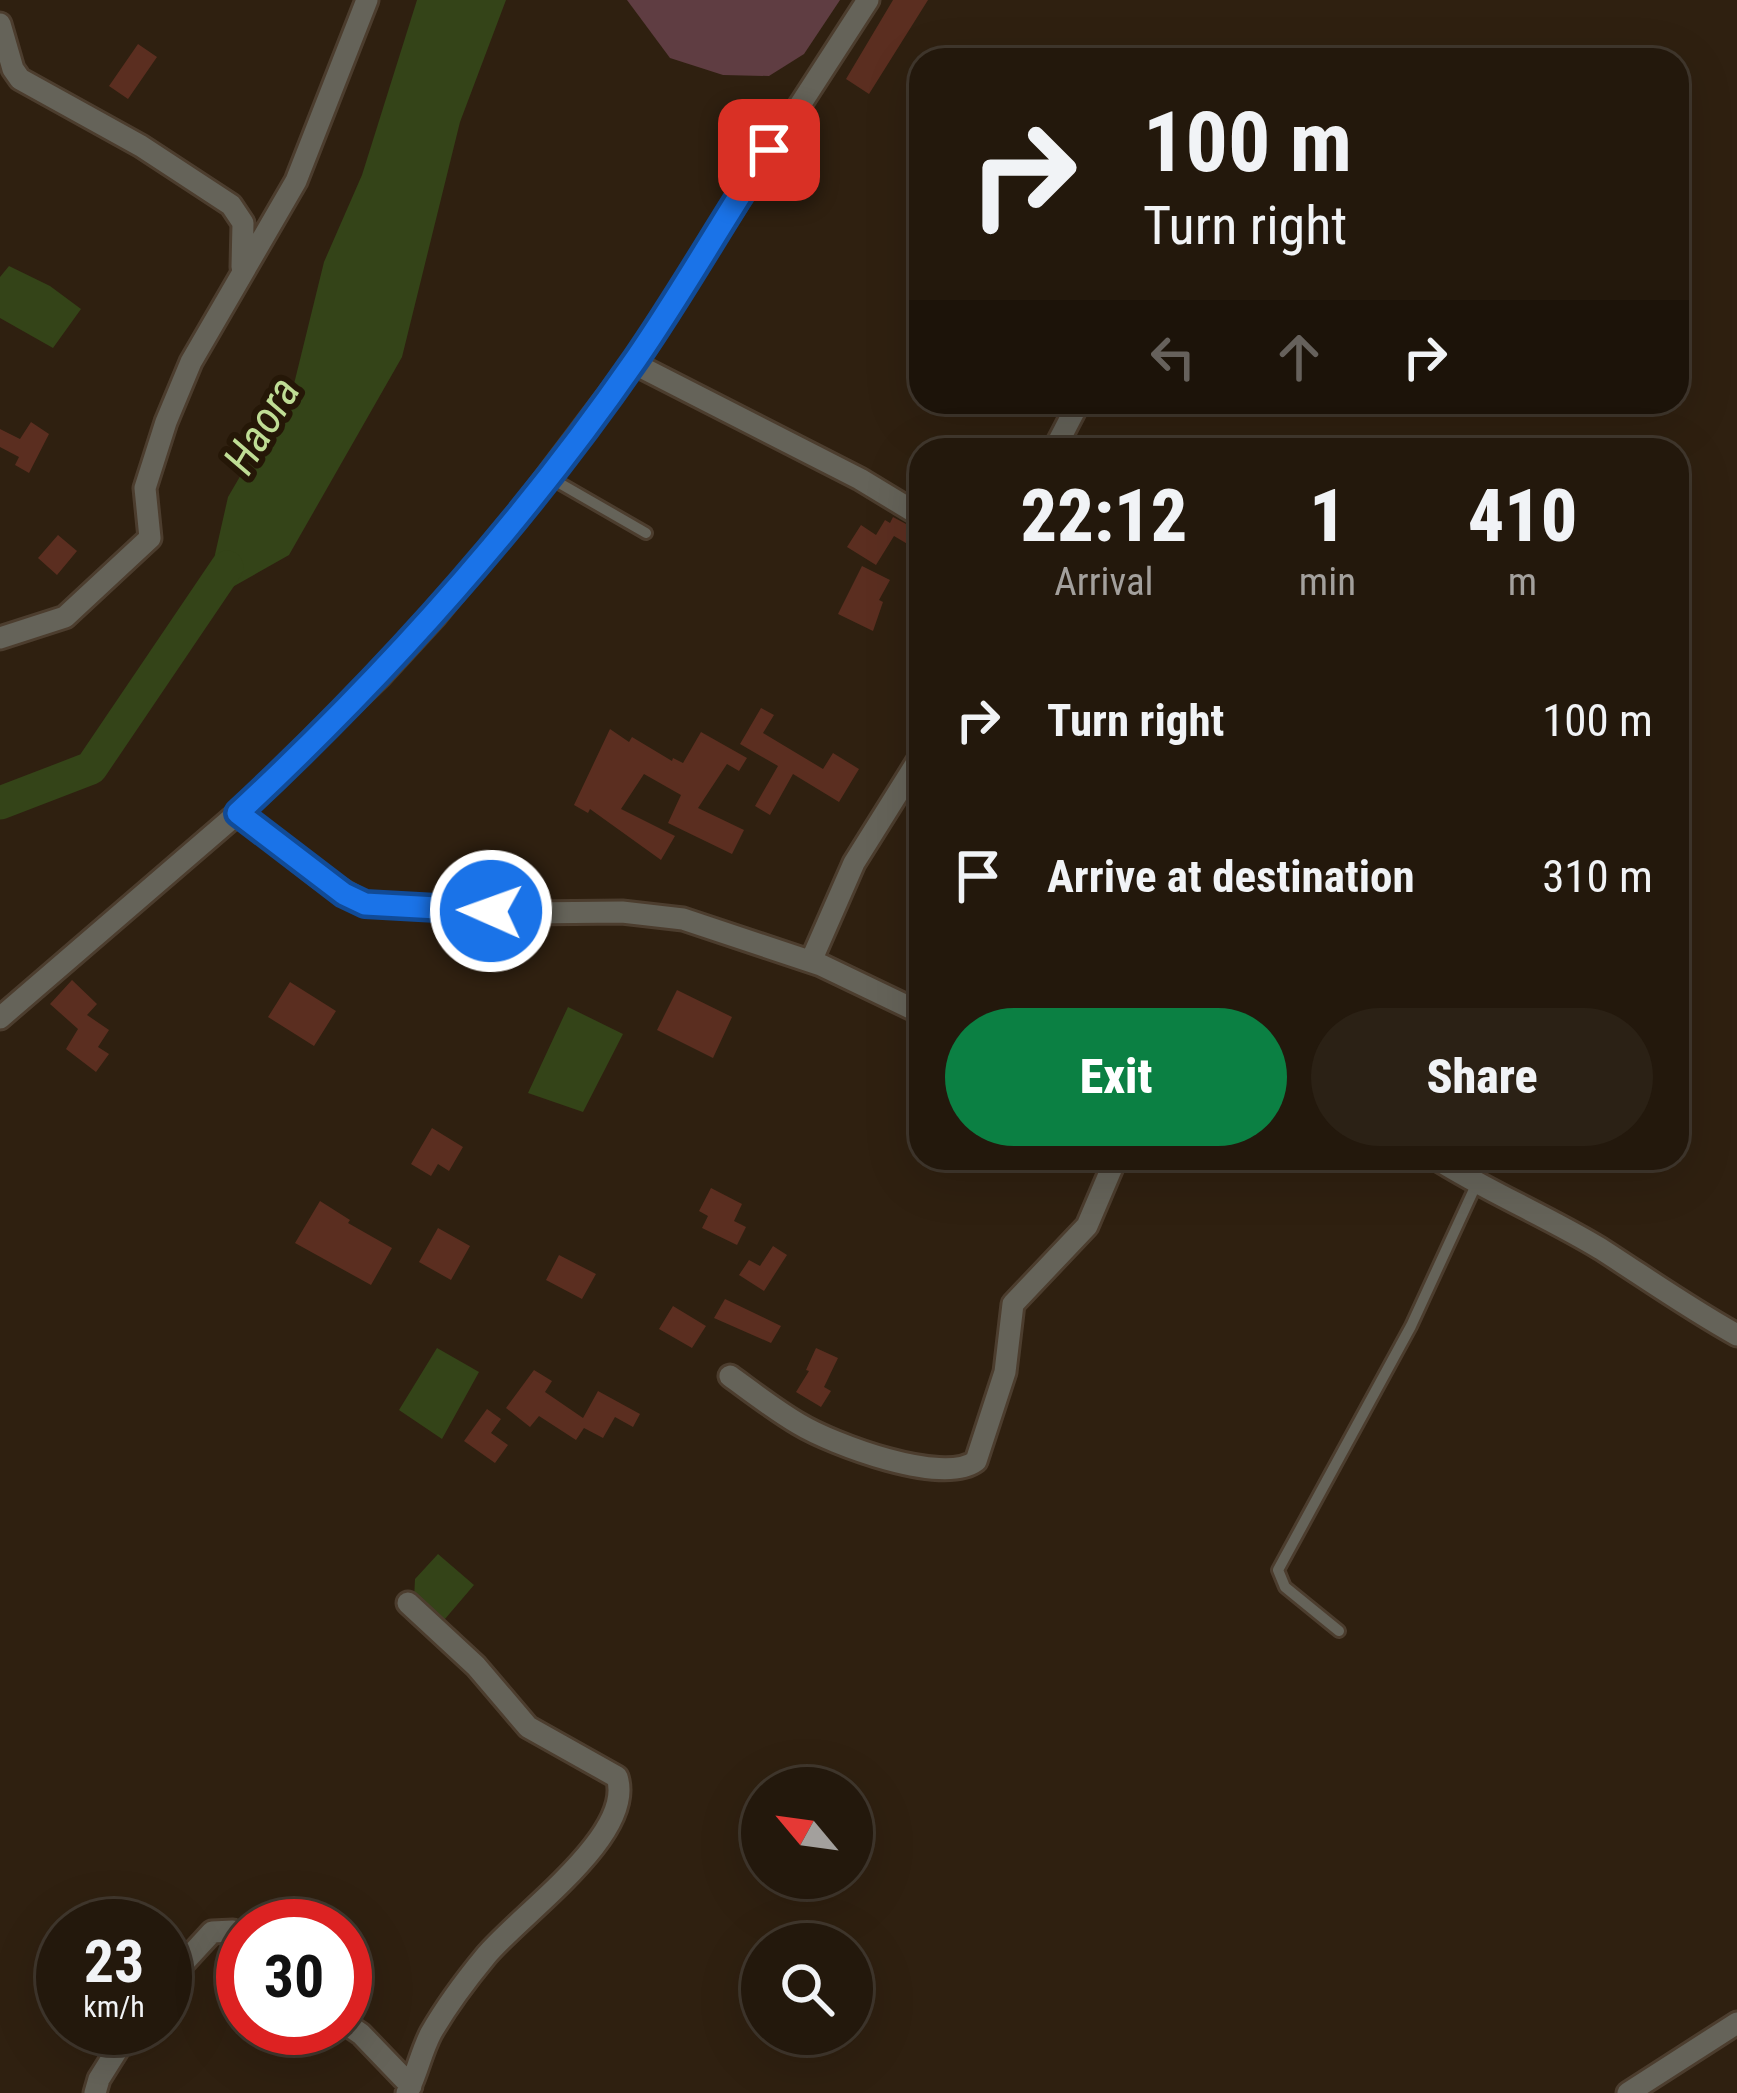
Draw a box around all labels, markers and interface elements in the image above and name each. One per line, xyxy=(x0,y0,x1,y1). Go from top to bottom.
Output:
text: 100 m xyxy=(1143,93,1352,192)
icon: right xyxy=(945,96,1101,252)
pin xyxy=(718,99,820,201)
icon: arrive xyxy=(736,117,802,183)
text: Turn right xyxy=(1143,194,1347,257)
icon: left xyxy=(1140,324,1206,390)
icon: ahead xyxy=(1266,324,1332,390)
icon: right xyxy=(1392,324,1458,390)
water label: Haora xyxy=(212,367,311,483)
text: 22:12 xyxy=(1021,474,1187,559)
text: 1 xyxy=(1309,474,1346,559)
text: 410 xyxy=(1468,474,1577,559)
text: Arrival xyxy=(1054,559,1154,605)
text: min xyxy=(1299,559,1356,605)
text: m xyxy=(1508,559,1537,605)
icon: right xyxy=(945,687,1011,753)
text: Turn right xyxy=(1047,694,1224,747)
text: 100 m xyxy=(1542,694,1653,747)
icon: arrive xyxy=(945,843,1011,909)
position arrow xyxy=(428,848,554,974)
text: Arrive at destination xyxy=(1047,850,1415,903)
text: 310 m xyxy=(1542,850,1653,903)
button: Exit xyxy=(945,1008,1287,1146)
button: Share xyxy=(1311,1008,1653,1146)
north arrow xyxy=(741,1767,873,1899)
map controls xyxy=(741,1767,873,2055)
speed limit sign: 30 xyxy=(216,1899,372,2055)
button: search xyxy=(741,1923,873,2055)
text: 23 xyxy=(84,1926,144,1997)
text: km/h xyxy=(83,1989,145,2024)

